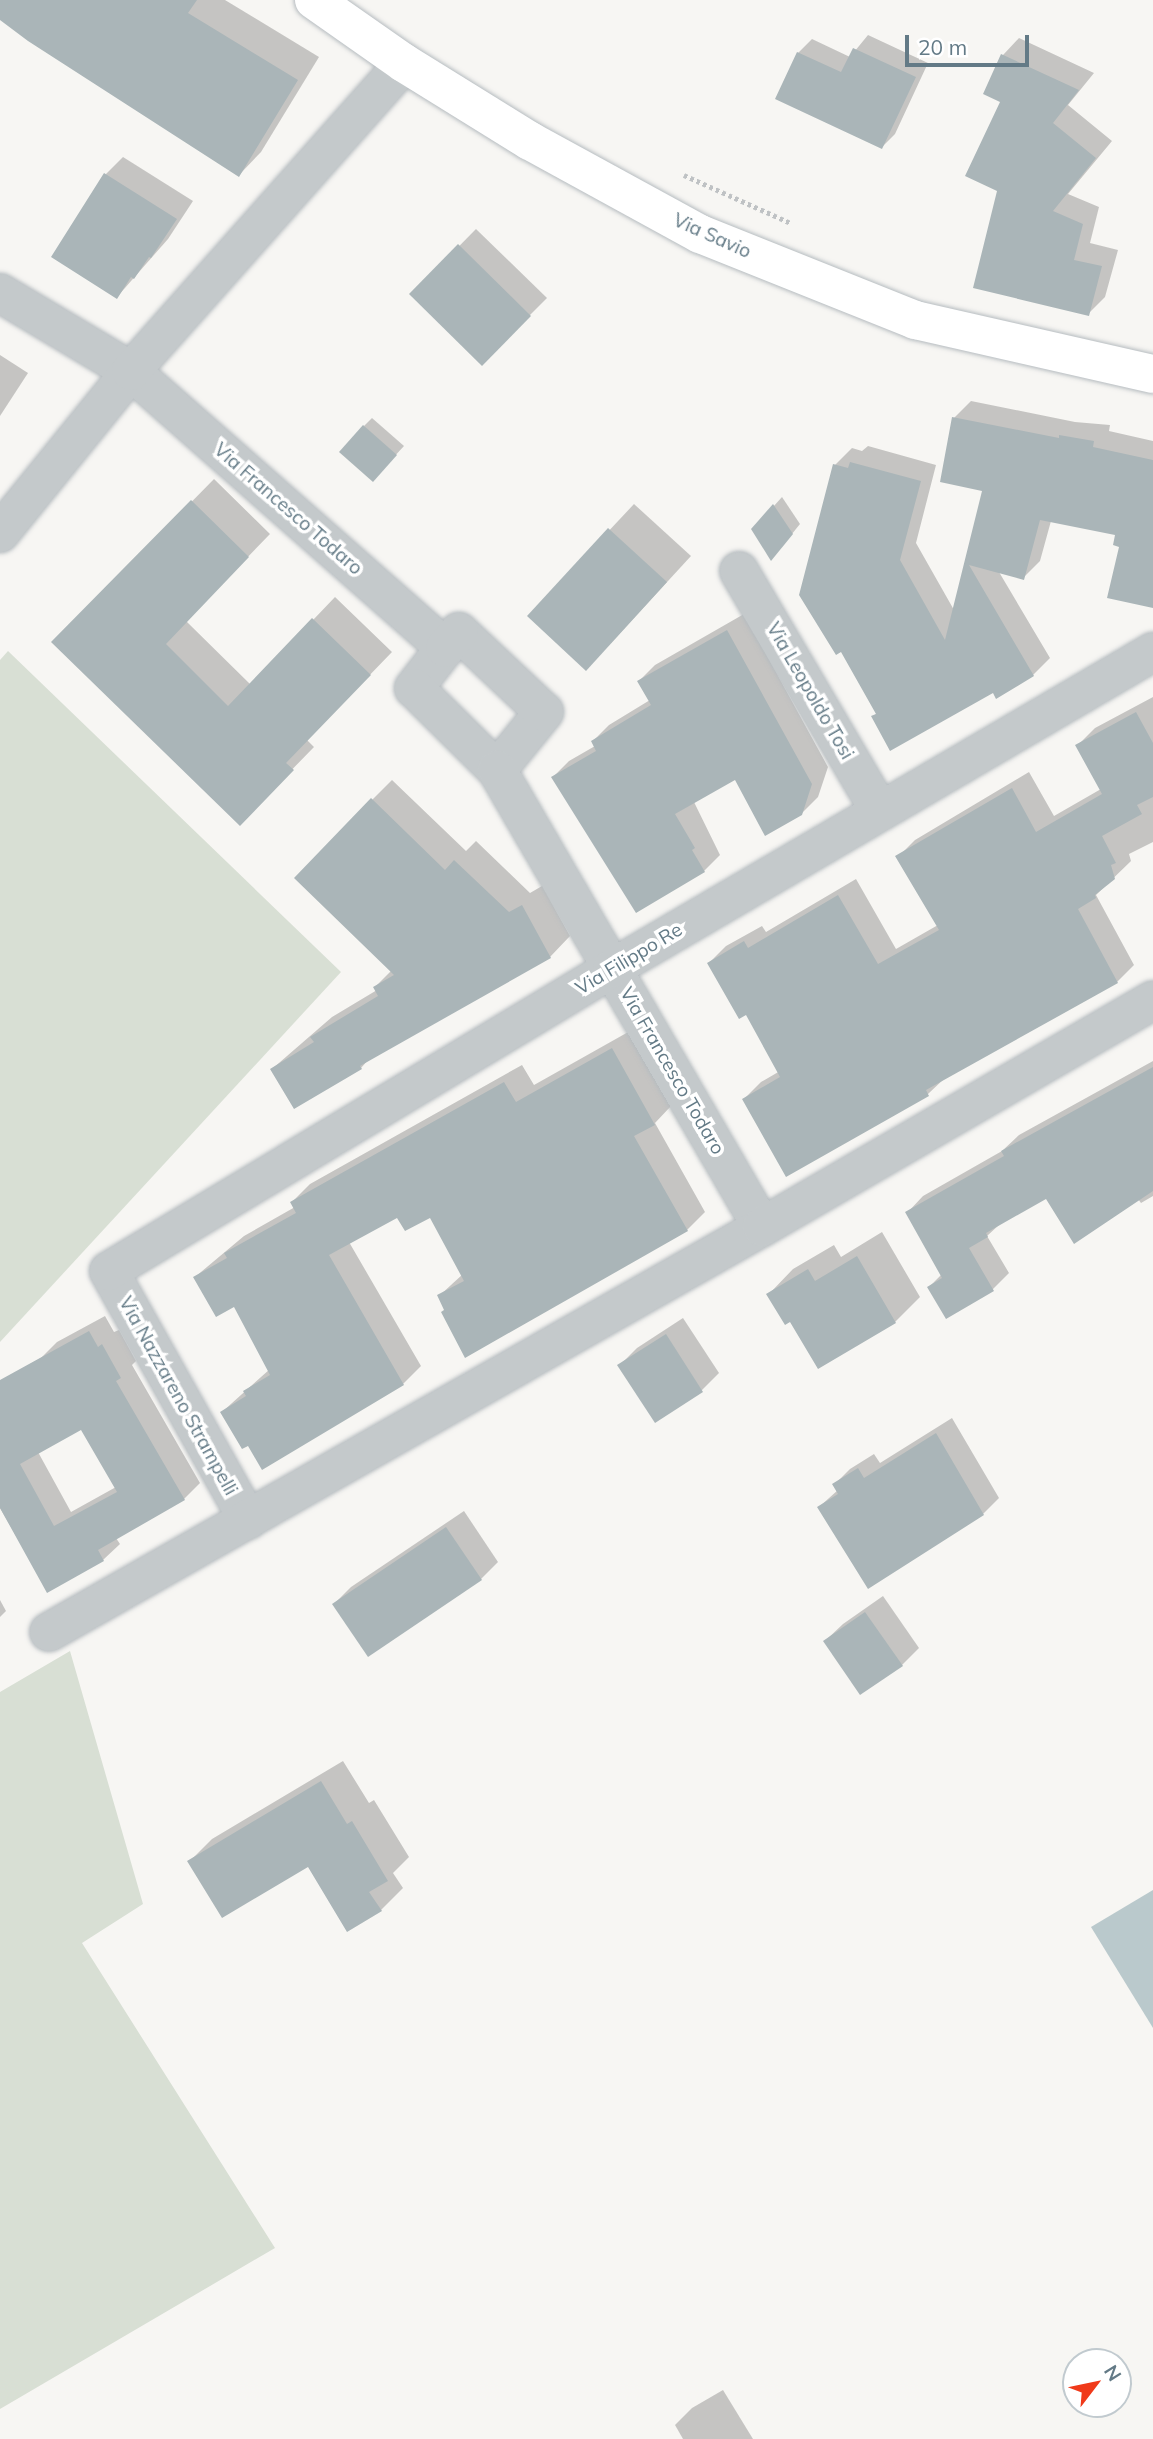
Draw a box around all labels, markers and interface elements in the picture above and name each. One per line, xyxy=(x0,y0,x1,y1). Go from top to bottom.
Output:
scale bar xyxy=(908,21,1032,65)
text: 20 m xyxy=(918,34,967,60)
street label: Via Savio xyxy=(670,209,754,263)
street label: Via Francesco Todaro xyxy=(209,438,367,580)
street label: Via Leopoldo Tosi xyxy=(762,618,858,764)
street label: Via Filippo Re xyxy=(572,918,686,1000)
street label: Via Francesco Todaro xyxy=(615,983,729,1159)
street label: Via Nazzareno Strampelli xyxy=(114,1293,242,1499)
north arrow xyxy=(1062,2348,1132,2418)
text: N xyxy=(1099,2360,1127,2385)

